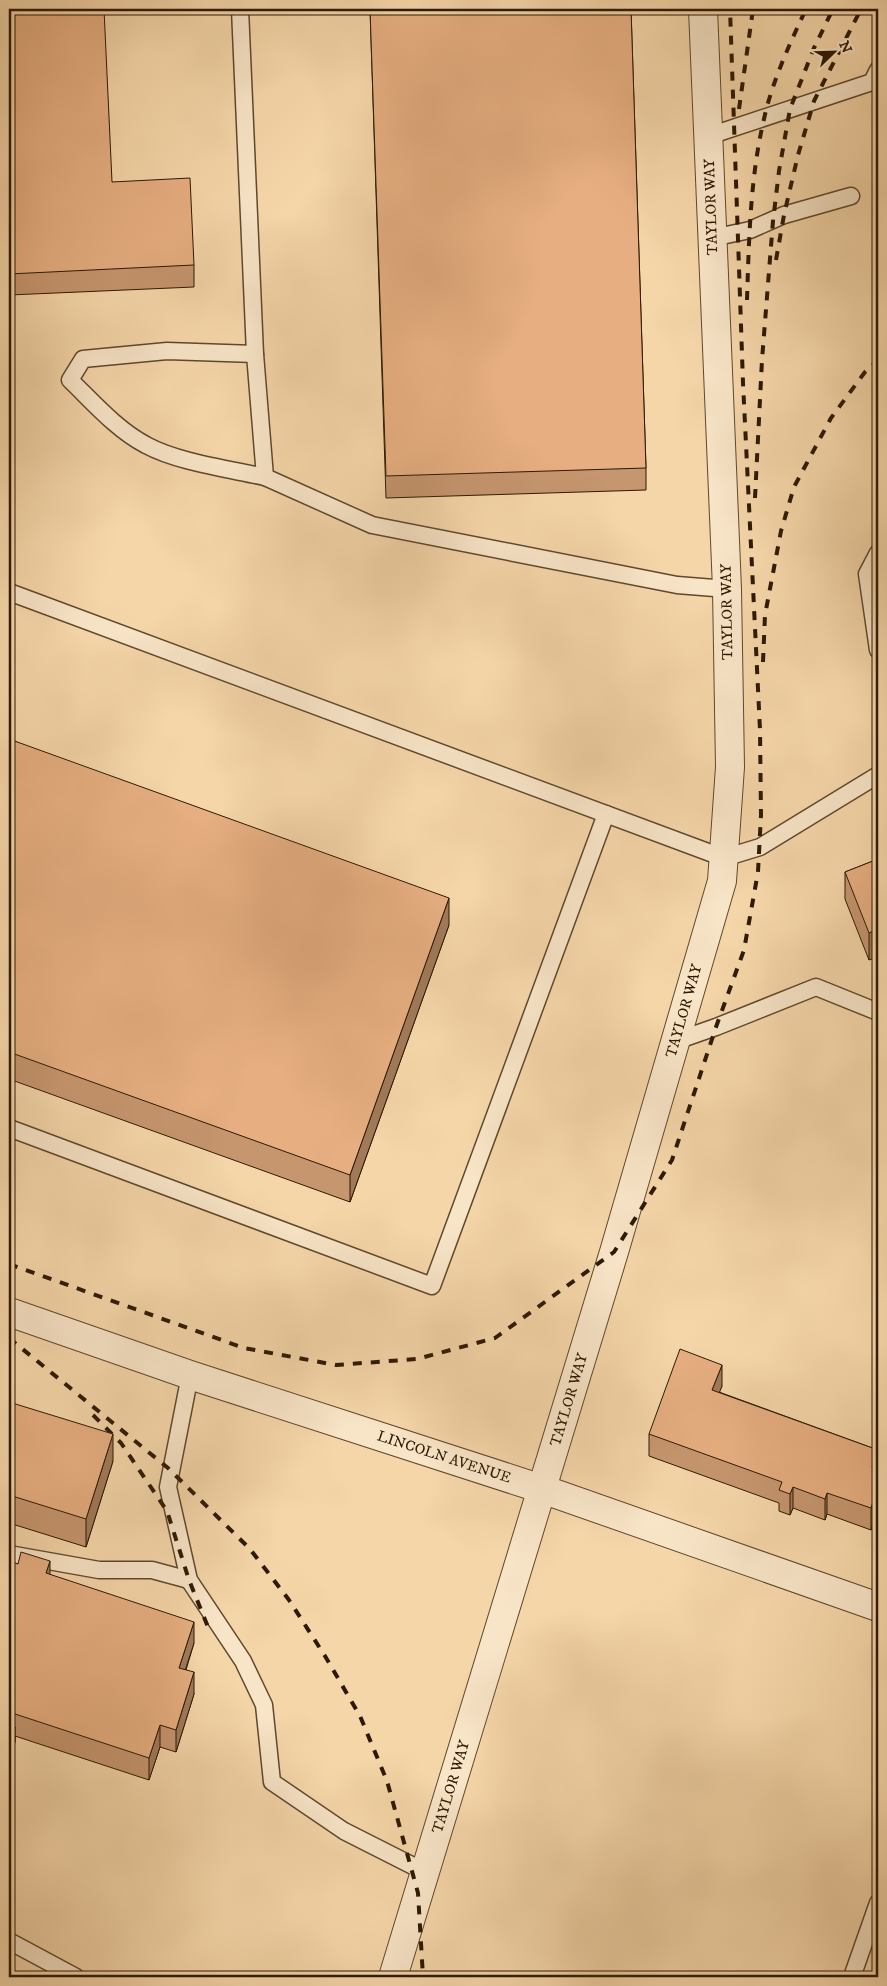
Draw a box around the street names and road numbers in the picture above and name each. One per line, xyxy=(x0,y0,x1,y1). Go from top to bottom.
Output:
street label: TAYLOR WAY xyxy=(700,158,722,255)
street label: TAYLOR WAY xyxy=(717,563,737,660)
street label: TAYLOR WAY xyxy=(662,962,707,1060)
street label: TAYLOR WAY xyxy=(546,1351,592,1449)
street label: LINCOLN AVENUE xyxy=(375,1426,514,1488)
street label: TAYLOR WAY xyxy=(428,1738,474,1836)

